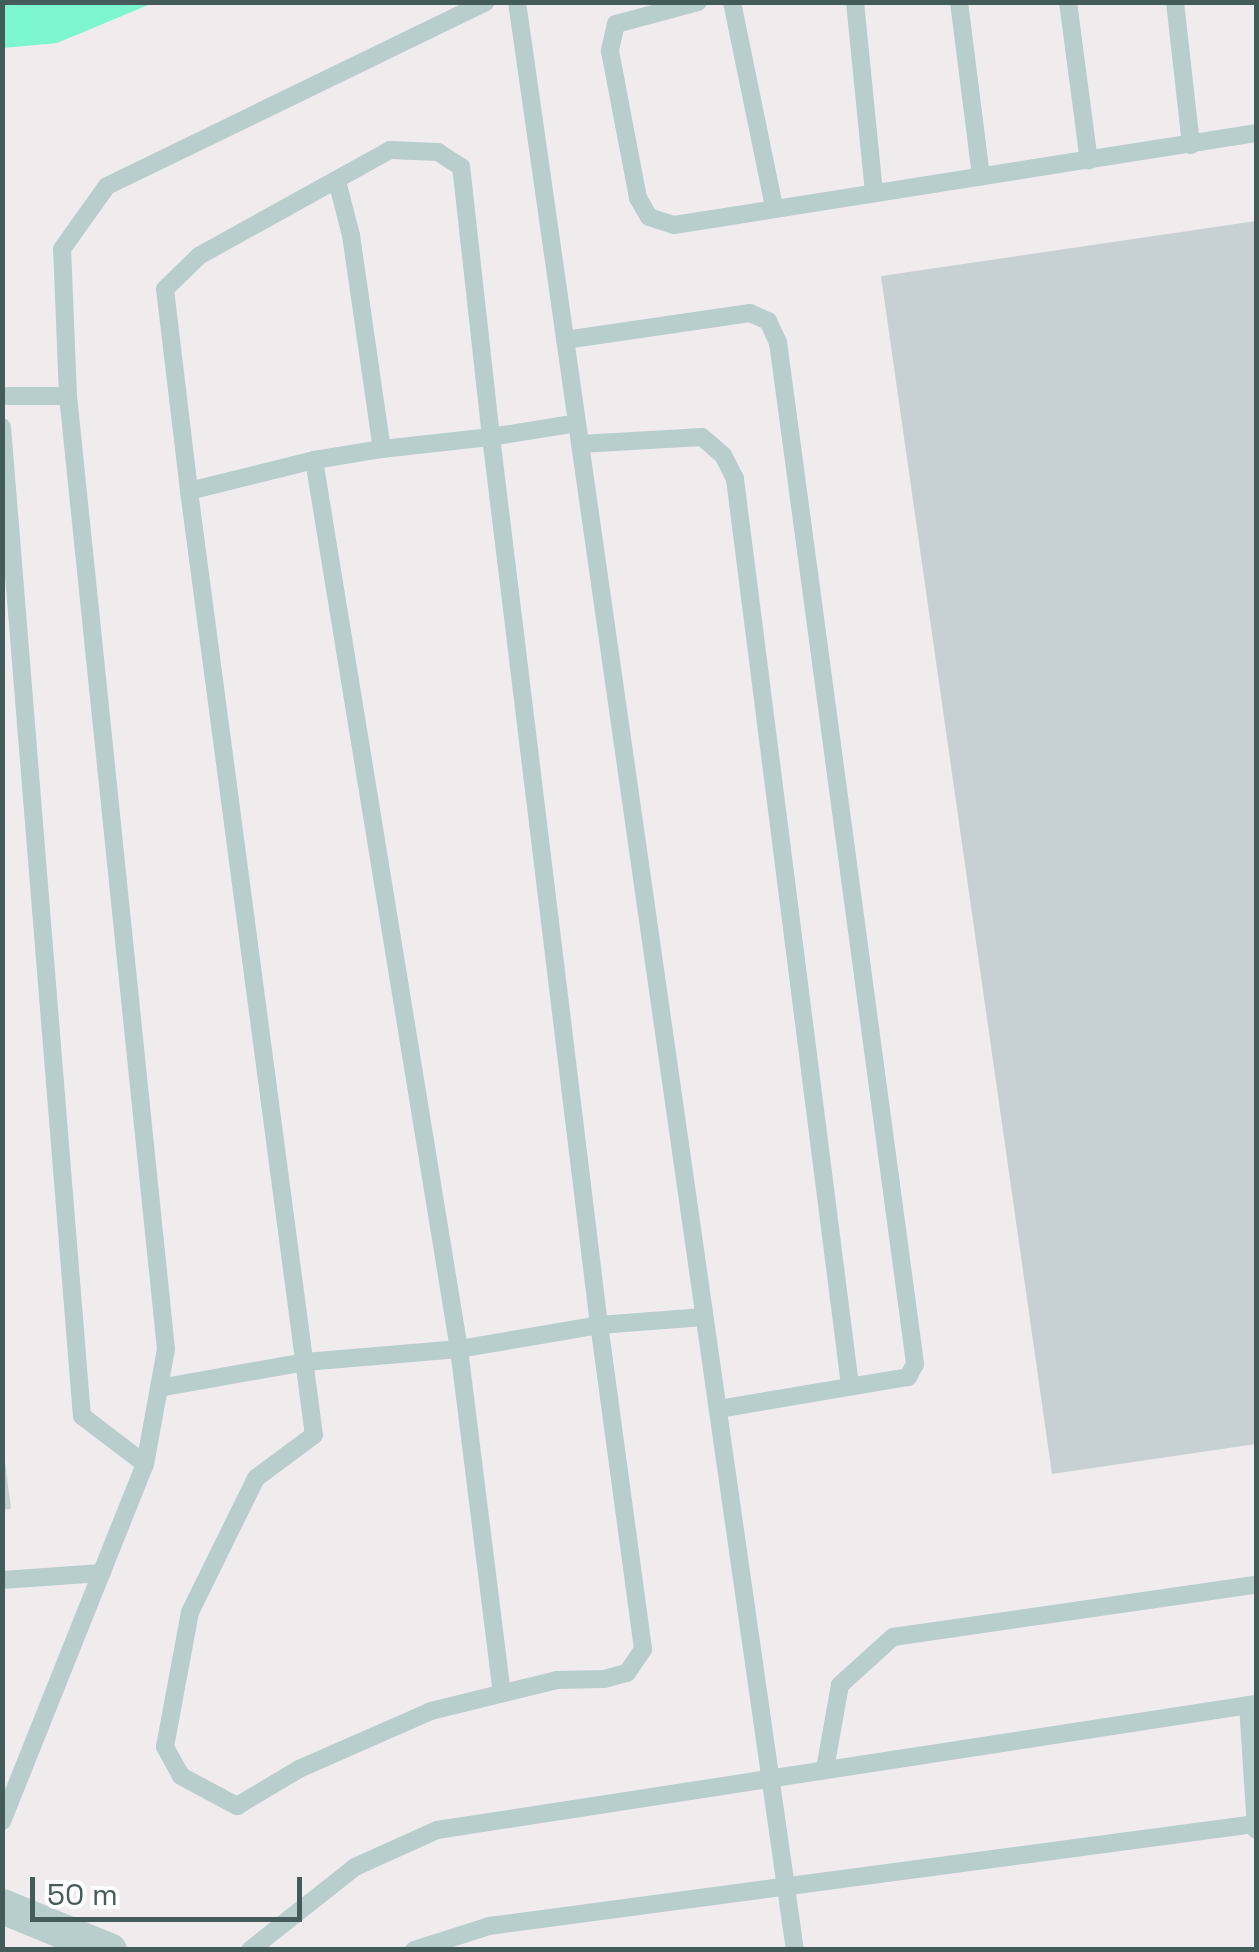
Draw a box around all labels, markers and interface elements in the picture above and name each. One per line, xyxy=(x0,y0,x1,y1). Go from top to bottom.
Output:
scale bar xyxy=(35,1857,308,1919)
text: 50 m xyxy=(47,1875,118,1914)

